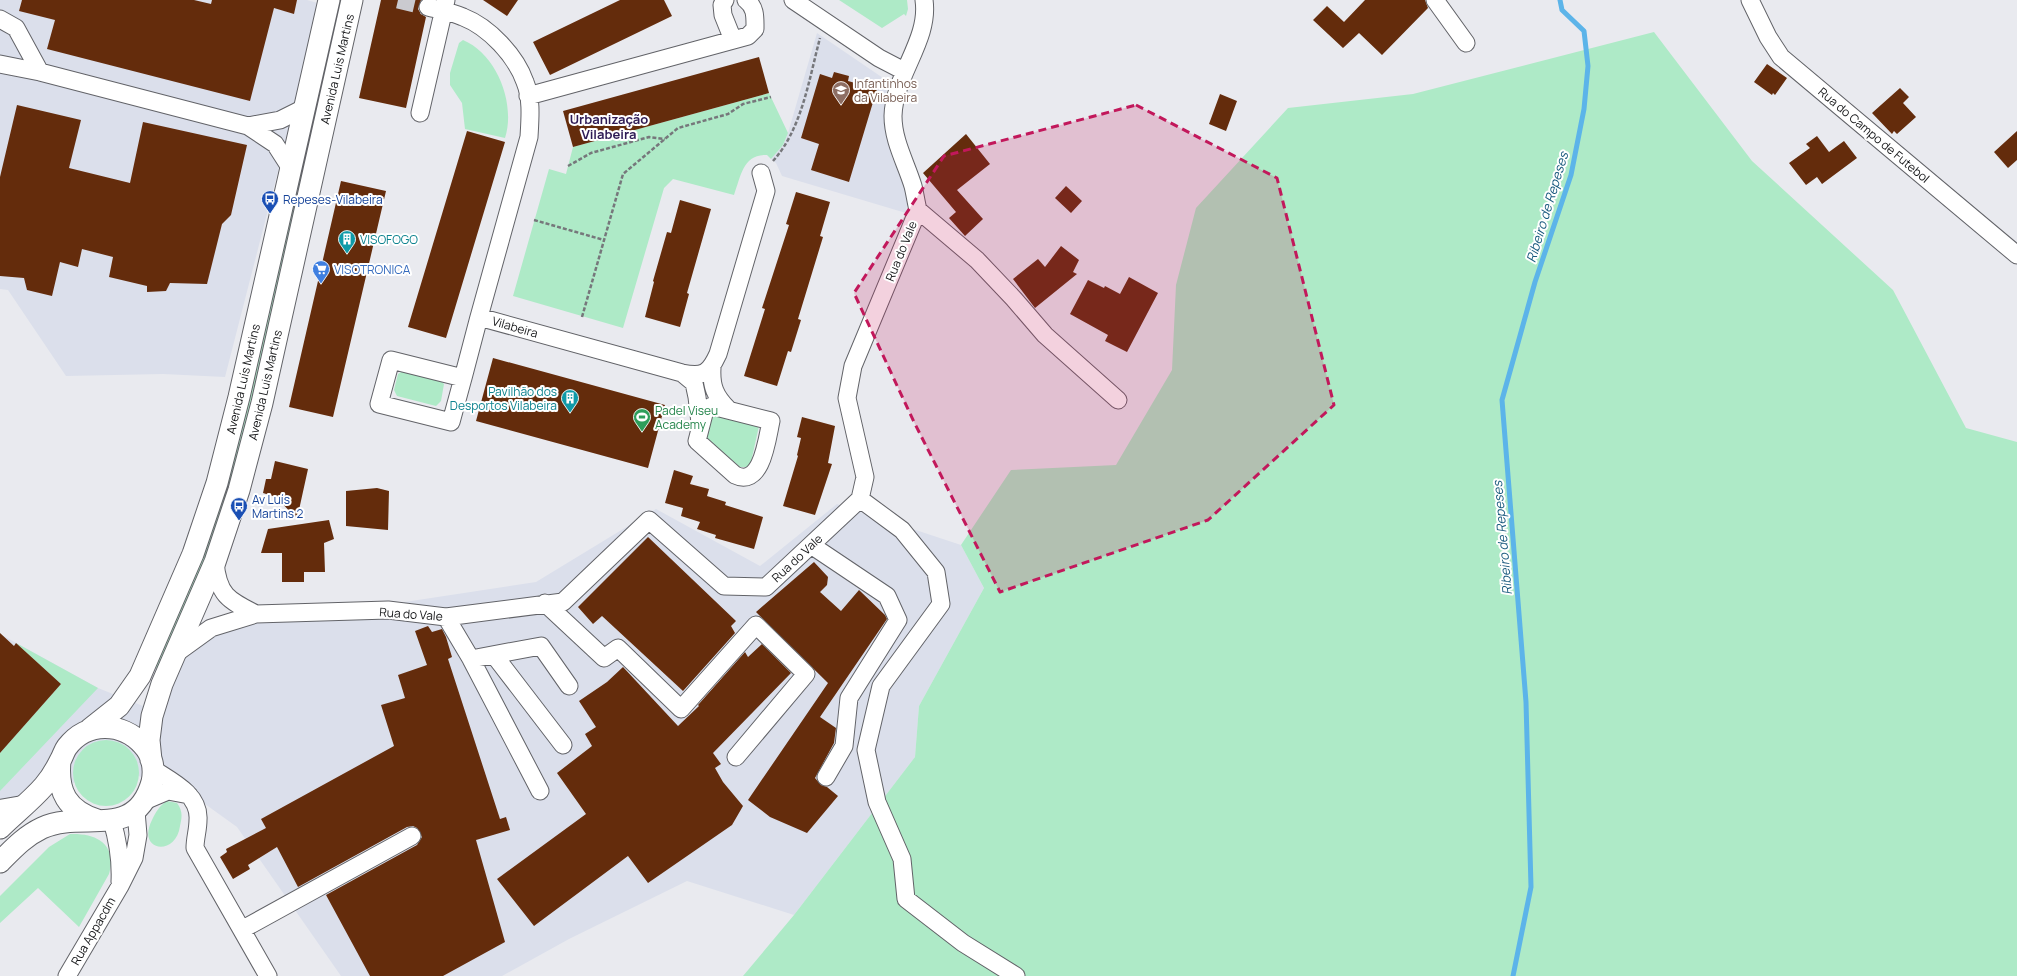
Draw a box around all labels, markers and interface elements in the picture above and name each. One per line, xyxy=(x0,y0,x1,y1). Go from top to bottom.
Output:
street label: Avenida Luis Martins xyxy=(316,12,358,126)
place label: Infantinhos da Vilabeira xyxy=(854,75,917,106)
school or university icon: Infantinhos da Vilabeira xyxy=(831,80,851,105)
street label: Rua do Campo de Futebol xyxy=(1815,83,1933,187)
district label: Urbanização Vilabeira xyxy=(570,110,648,143)
water label: Ribeiro de Repeses xyxy=(1522,149,1573,264)
bus stop icon: Repeses-Vilabeira xyxy=(260,189,280,214)
place label: Repeses-Vilabeira xyxy=(283,191,383,208)
street label: Rua do Vale xyxy=(881,218,921,284)
building icon: VISOFOGO xyxy=(337,229,357,254)
place label: VISOFOGO xyxy=(360,231,418,248)
supermarket icon: VISOTRONICA xyxy=(311,259,331,284)
place label: VISOTRONICA xyxy=(334,261,411,278)
street label: Vilabeira xyxy=(490,312,540,342)
street label: Avenida Luís Martins xyxy=(222,322,264,436)
street label: Avenida Luis Martins xyxy=(244,328,286,442)
place label: Pavilhão dos Desportos Vilabeira xyxy=(450,383,557,414)
building icon: Pavilhão dos Desportos Vilabeira xyxy=(560,388,580,413)
place label: Padel Viseu Academy xyxy=(655,402,718,433)
sports icon: Padel Viseu Academy xyxy=(632,407,652,432)
water label: Ribeiro de Repeses xyxy=(1488,479,1516,596)
place label: Av Luís Martins 2 xyxy=(252,491,304,522)
bus stop icon: Av Luís Martins 2 xyxy=(229,496,249,521)
street label: Rua do Vale xyxy=(768,530,826,586)
street label: Rua do Vale xyxy=(379,603,443,625)
street label: Rua Appacdm xyxy=(67,894,119,968)

